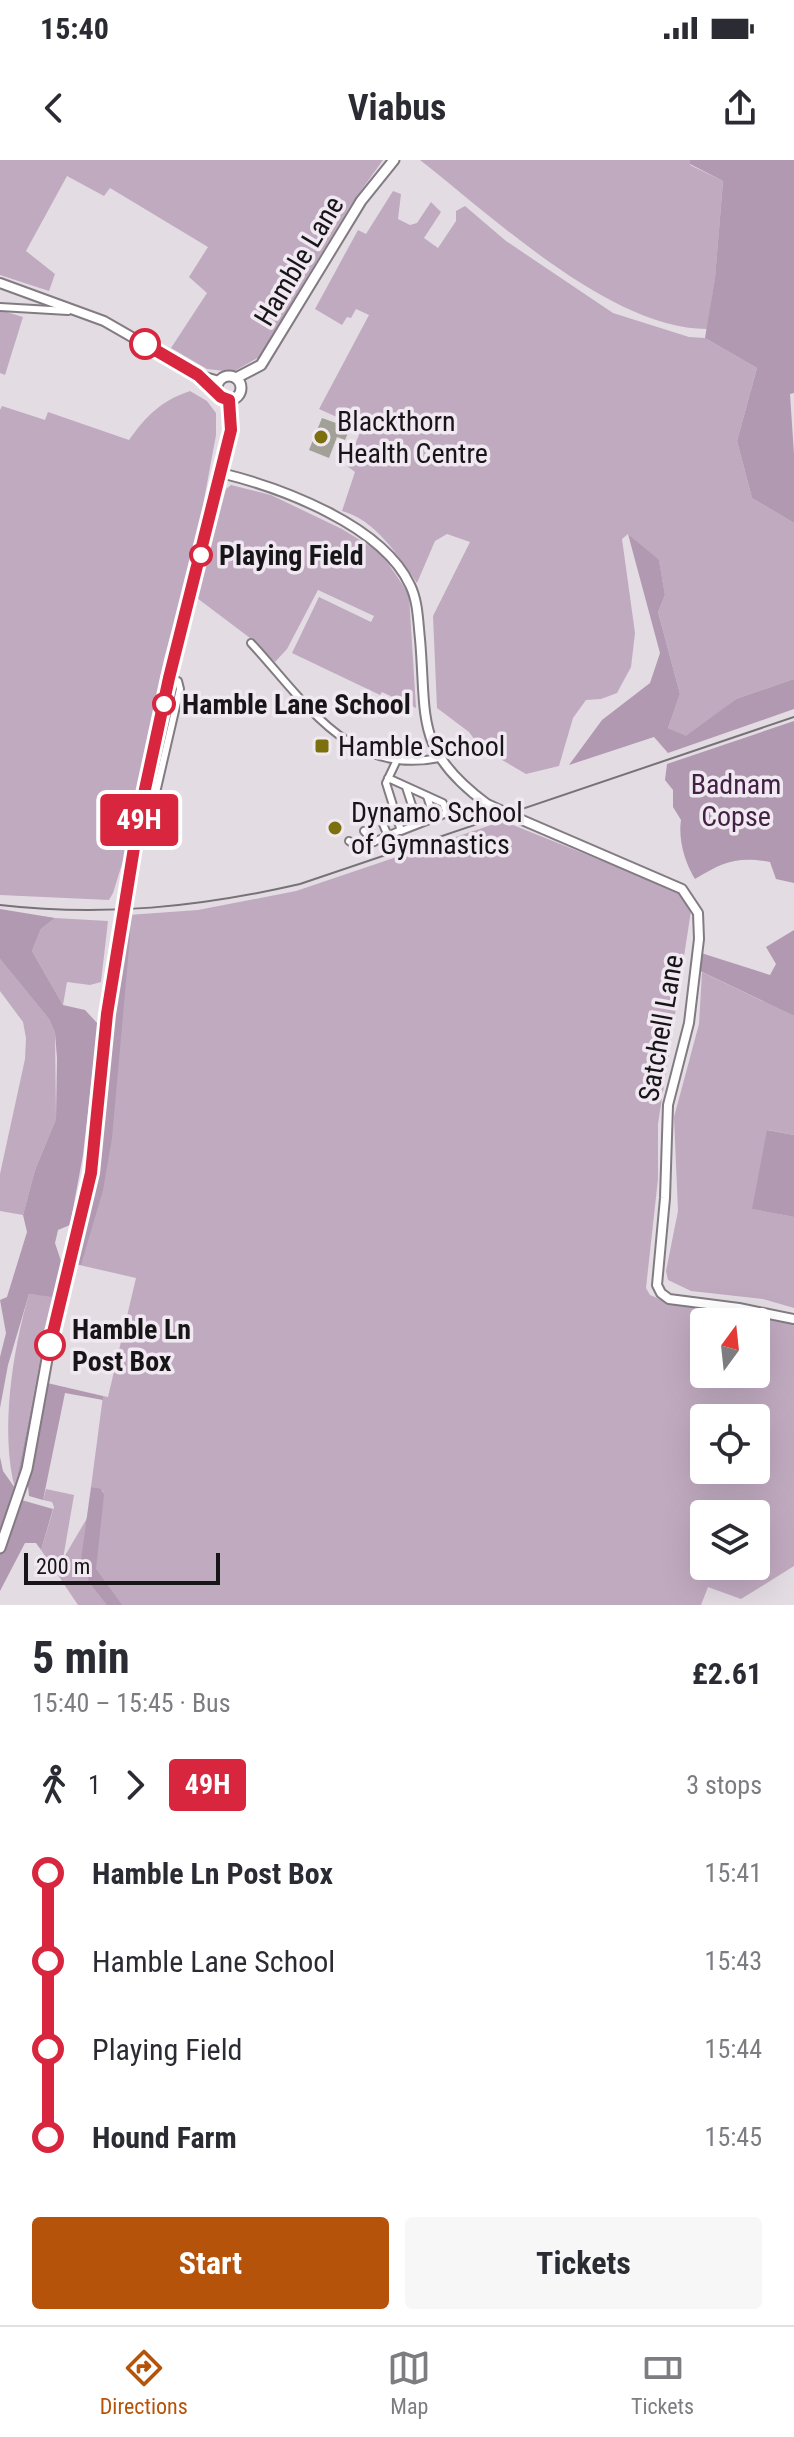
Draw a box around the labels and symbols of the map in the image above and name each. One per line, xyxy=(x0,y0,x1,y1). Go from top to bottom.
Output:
street label: Hamble Lane xyxy=(248,190,350,332)
unlabelled marker xyxy=(130,329,160,359)
place label: Blackthorn Health Centre xyxy=(337,405,488,470)
marker: Blackthorn Health Centre xyxy=(312,428,330,446)
place label: Playing Field xyxy=(219,539,364,572)
marker: Playing Field xyxy=(190,544,212,566)
place label: Hamble Lane School xyxy=(182,688,411,721)
marker: Hamble Lane School xyxy=(153,693,175,715)
place label: Hamble School xyxy=(338,730,505,763)
marker: Hamble School xyxy=(313,737,331,755)
park label: Badnam Copse xyxy=(691,768,781,833)
line badge: 49H xyxy=(93,794,185,846)
place label: Dynamo School of Gymnastics xyxy=(351,796,523,861)
marker: Dynamo School of Gymnastics xyxy=(326,819,344,837)
street label: Satchell Lane xyxy=(632,952,690,1104)
north arrow xyxy=(690,1308,770,1388)
place label: Hamble Ln Post Box xyxy=(72,1313,191,1378)
marker: Hamble Ln Post Box xyxy=(35,1330,65,1360)
scale bar xyxy=(24,1549,220,1585)

